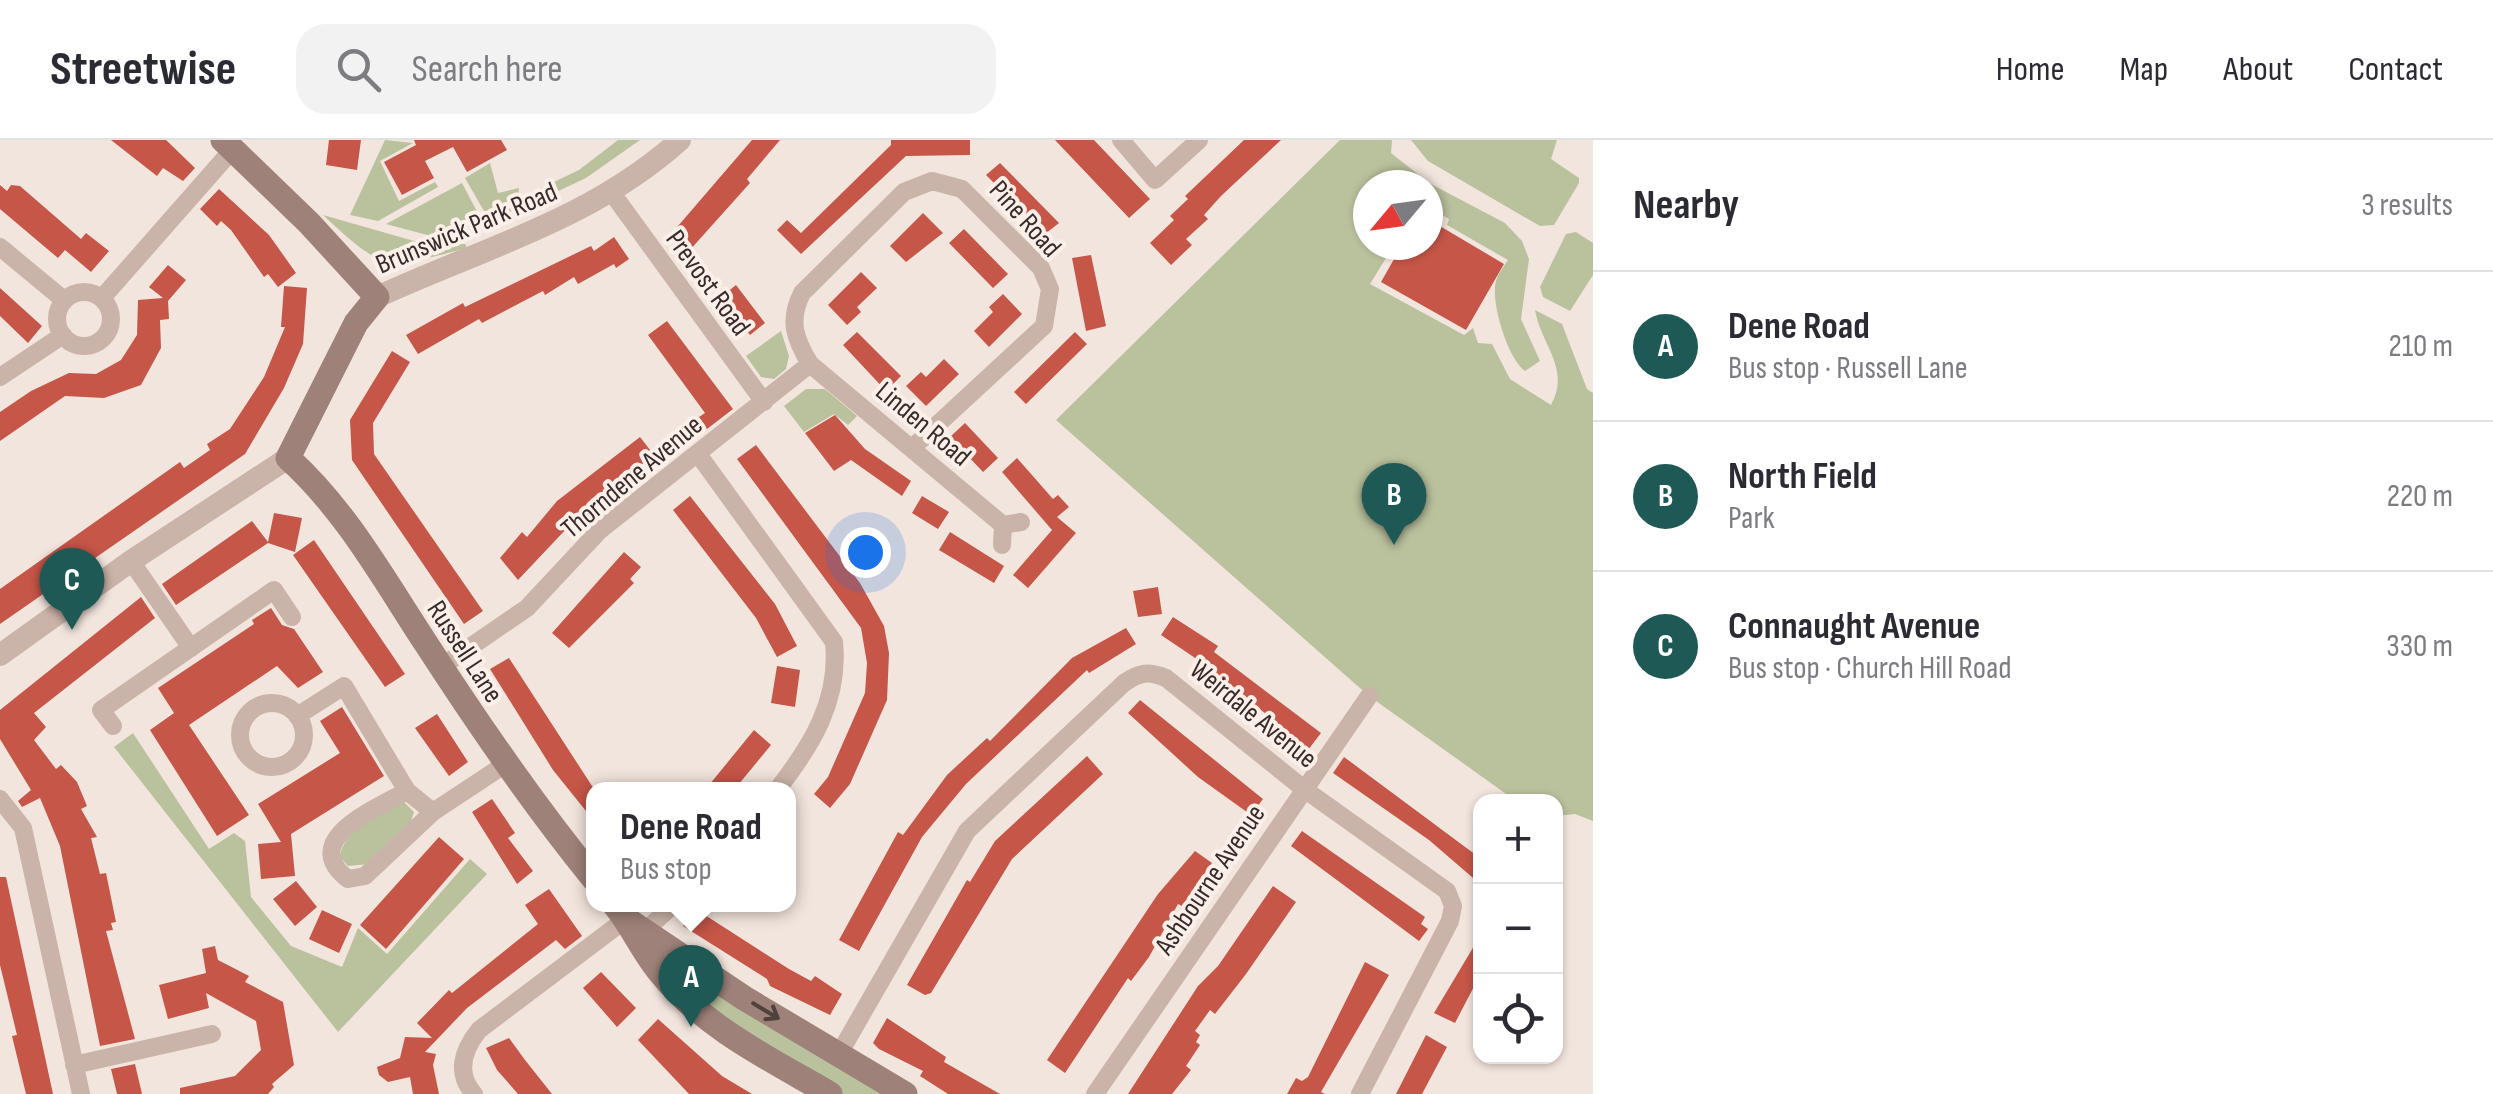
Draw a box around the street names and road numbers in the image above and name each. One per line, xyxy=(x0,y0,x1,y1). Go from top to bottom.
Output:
street label: Pine Road xyxy=(982,174,1068,264)
street label: Brunswick Park Road xyxy=(371,175,562,281)
street label: Prevost Road xyxy=(658,224,757,342)
street label: Linden Road xyxy=(869,375,977,473)
street label: Thorndene Avenue xyxy=(555,409,709,546)
street label: Russell Lane xyxy=(420,595,510,709)
street label: Weirdale Avenue xyxy=(1183,653,1323,775)
street label: Ashbourne Avenue xyxy=(1148,799,1272,962)

